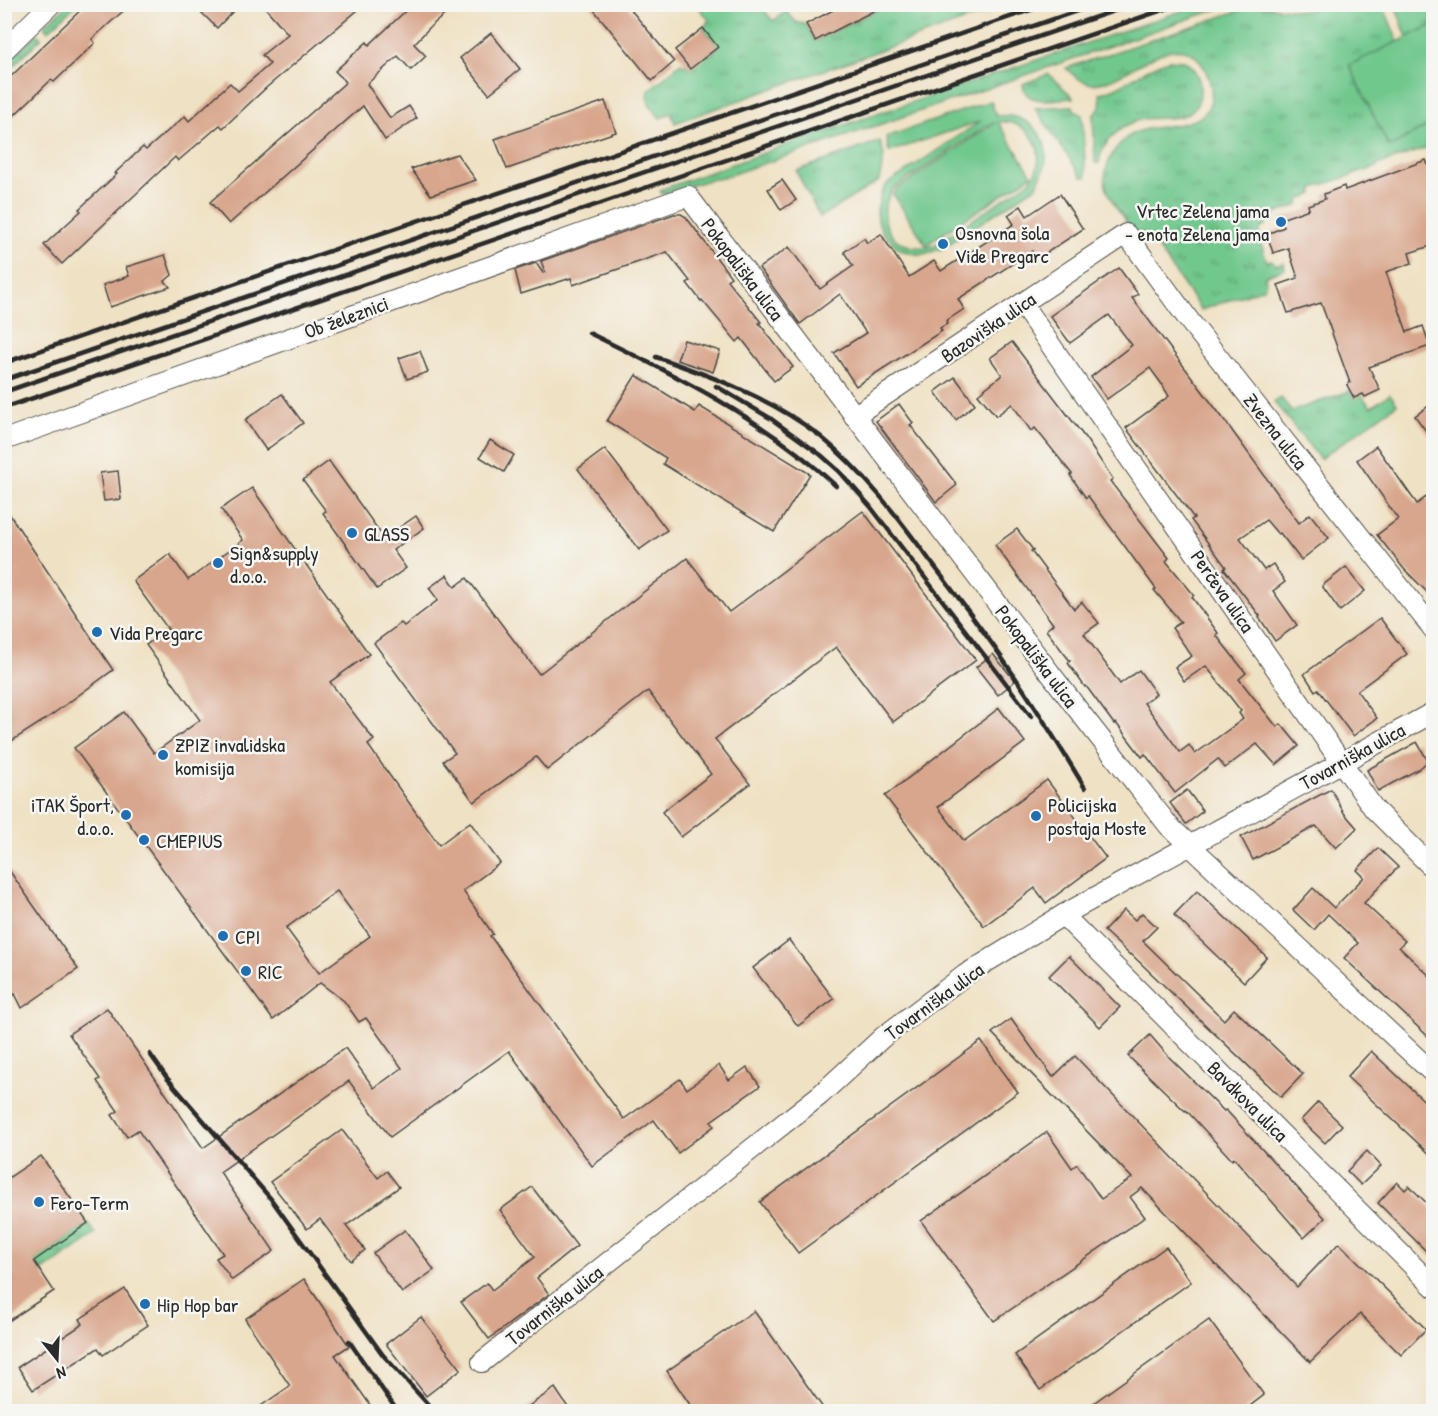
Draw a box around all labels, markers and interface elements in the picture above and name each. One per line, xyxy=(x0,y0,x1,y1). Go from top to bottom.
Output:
place label: Vrtec Zelena jama - enota Zelena jama xyxy=(1125,197,1269,247)
street label: Pokopališka ulica xyxy=(695,212,791,326)
marker: Vrtec Zelena jama - enota Zelena jama xyxy=(1274,215,1288,229)
place label: Osnovna šola Vide Pregarc xyxy=(955,219,1049,269)
marker: Osnovna šola Vide Pregarc xyxy=(936,237,950,251)
street label: Bazoviška ulica xyxy=(935,285,1041,369)
street label: Ob železnici xyxy=(300,289,392,345)
street label: Zvezna ulica xyxy=(1238,387,1314,475)
place label: GLASS xyxy=(364,520,409,547)
marker: GLASS xyxy=(345,526,359,540)
place label: Sign&supply d.o.o. xyxy=(230,539,319,589)
street label: Perčeva ulica xyxy=(1185,544,1261,638)
marker: Sign&supply d.o.o. xyxy=(211,556,225,570)
street label: Pokopališka ulica xyxy=(989,599,1085,713)
place label: Vida Pregarc xyxy=(109,619,203,646)
marker: Vida Pregarc xyxy=(90,625,104,639)
street label: Tovarniška ulica xyxy=(1295,716,1410,796)
place label: ZPIZ invalidska komisija xyxy=(175,731,285,781)
marker: ZPIZ invalidska komisija xyxy=(156,748,170,762)
place label: iTAK Šport, d.o.o. xyxy=(31,791,114,841)
place label: Policijska postaja Moste xyxy=(1048,791,1147,841)
marker: iTAK Šport, d.o.o. xyxy=(119,808,133,822)
marker: Policijska postaja Moste xyxy=(1029,809,1043,823)
place label: CMEPIUS xyxy=(156,827,222,854)
marker: CMEPIUS xyxy=(137,833,151,847)
place label: CPI xyxy=(235,923,260,950)
marker: CPI xyxy=(216,929,230,943)
street label: Tovarniška ulica xyxy=(879,956,989,1046)
place label: RIC xyxy=(258,958,283,985)
marker: RIC xyxy=(239,964,253,978)
street label: Bavdkova ulica xyxy=(1202,1055,1294,1147)
place label: Fero-Term xyxy=(50,1189,129,1216)
marker: Fero-Term xyxy=(32,1195,46,1209)
street label: Tovarniška ulica xyxy=(500,1258,608,1351)
place label: Hip Hop bar xyxy=(157,1291,239,1318)
marker: Hip Hop bar xyxy=(138,1297,152,1311)
north arrow xyxy=(27,1329,87,1389)
text: N xyxy=(54,1361,69,1385)

